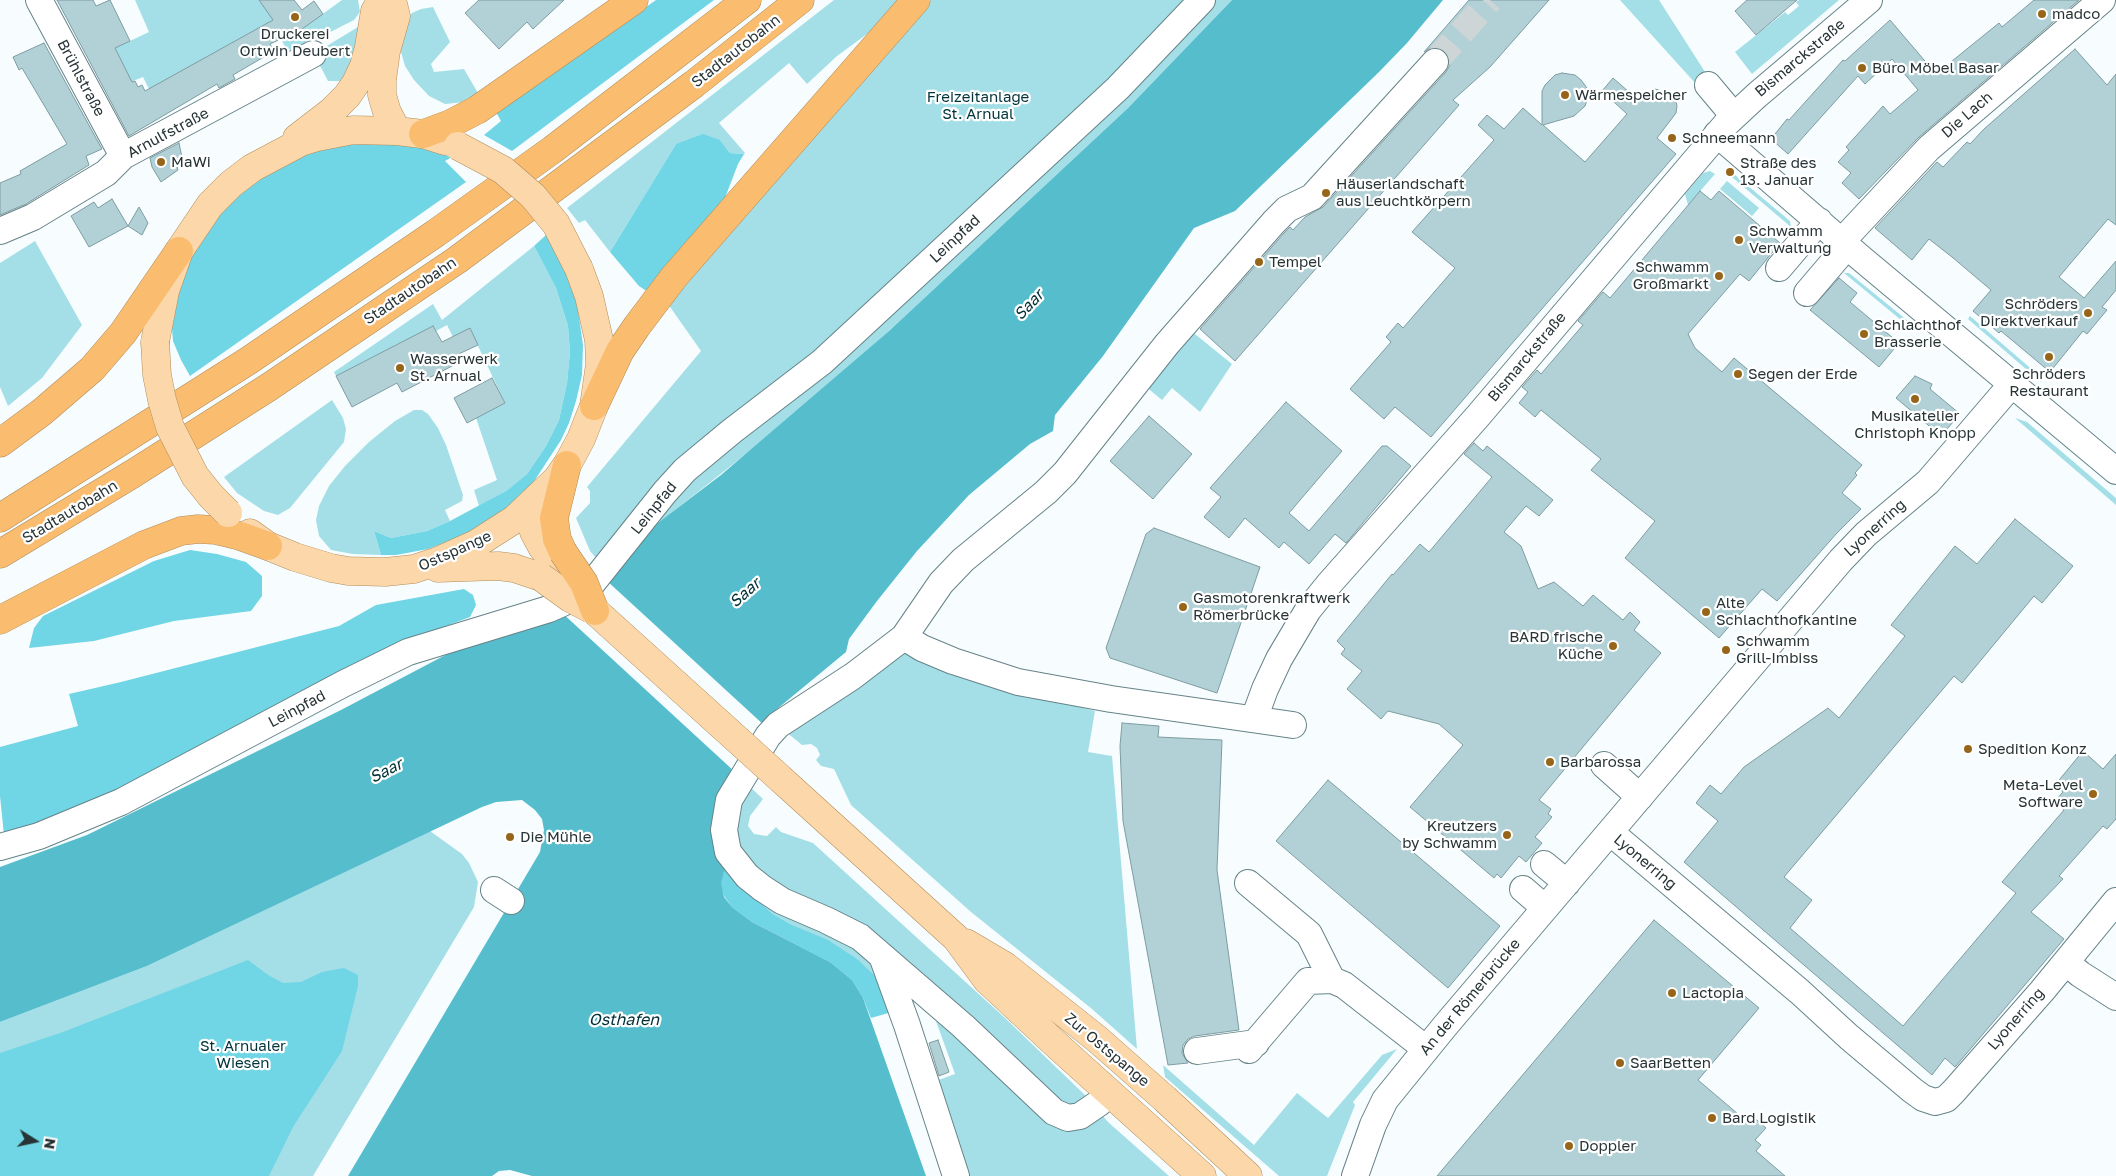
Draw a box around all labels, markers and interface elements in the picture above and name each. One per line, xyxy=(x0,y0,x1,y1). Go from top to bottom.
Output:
place label: madco xyxy=(2052,5,2100,23)
marker: madco xyxy=(2036,8,2048,20)
marker: Druckerei Ortwin Deubert xyxy=(289,11,301,23)
street label: Stadtautobahn xyxy=(688,11,784,91)
street label: Bismarckstraße xyxy=(1751,15,1849,101)
place label: Druckerei Ortwin Deubert xyxy=(240,25,350,60)
street label: Brühlstraße xyxy=(53,36,109,120)
place label: Büro Möbel Basar xyxy=(1872,59,1999,77)
marker: Büro Möbel Basar xyxy=(1856,62,1868,74)
place label: Wärmespeicher xyxy=(1575,86,1687,104)
park label: Freizeitanlage St. Arnual xyxy=(927,88,1029,123)
street label: Die Lach xyxy=(1938,88,1996,142)
marker: Wärmespeicher xyxy=(1559,89,1571,101)
street label: Arnulfstraße xyxy=(124,104,212,162)
place label: Schneemann xyxy=(1682,129,1776,147)
marker: Schneemann xyxy=(1666,132,1678,144)
place label: MaWi xyxy=(171,153,211,171)
place label: Straße des 13. Januar xyxy=(1740,154,1816,189)
marker: MaWi xyxy=(155,156,167,168)
marker: Straße des 13. Januar xyxy=(1724,166,1736,178)
place label: Häuserlandschaft aus Leuchtkörpern xyxy=(1336,175,1471,210)
marker: Häuserlandschaft aus Leuchtkörpern xyxy=(1320,187,1332,199)
street label: Leinpfad xyxy=(926,211,984,267)
place label: Schwamm Verwaltung xyxy=(1749,222,1831,257)
marker: Schwamm Verwaltung xyxy=(1733,234,1745,246)
street label: Stadtautobahn xyxy=(360,253,460,329)
place label: Tempel xyxy=(1269,253,1322,271)
marker: Tempel xyxy=(1253,256,1265,268)
place label: Schwamm Großmarkt xyxy=(1633,258,1709,293)
marker: Schwamm Großmarkt xyxy=(1713,270,1725,282)
water label: Saar xyxy=(1010,286,1048,324)
place label: Schröders Direktverkauf xyxy=(1980,295,2078,330)
marker: Schröders Direktverkauf xyxy=(2082,307,2094,319)
street label: Bismarckstraße xyxy=(1484,308,1570,406)
place label: Schlachthof Brasserie xyxy=(1874,316,1961,351)
marker: Schlachthof Brasserie xyxy=(1858,328,1870,340)
place label: Wasserwerk St. Arnual xyxy=(410,350,498,385)
marker: Schröders Restaurant xyxy=(2043,351,2055,363)
marker: Wasserwerk St. Arnual xyxy=(394,362,406,374)
place label: Segen der Erde xyxy=(1748,365,1857,383)
place label: Schröders Restaurant xyxy=(2009,365,2089,400)
marker: Segen der Erde xyxy=(1732,368,1744,380)
marker: Musikatelier Christoph Knopp xyxy=(1909,393,1921,405)
place label: Musikatelier Christoph Knopp xyxy=(1854,407,1976,442)
street label: Stadtautobahn xyxy=(19,477,121,547)
street label: Leinpfad xyxy=(627,478,681,538)
street label: Lyonerring xyxy=(1841,496,1909,560)
street label: Ostspange xyxy=(416,527,494,575)
water label: Saar xyxy=(726,574,764,612)
place label: Gasmotorenkraftwerk Römerbrücke xyxy=(1193,589,1350,624)
place label: Alte Schlachthofkantine xyxy=(1716,594,1857,629)
marker: Gasmotorenkraftwerk Römerbrücke xyxy=(1177,601,1189,613)
marker: Alte Schlachthofkantine xyxy=(1700,606,1712,618)
place label: BARD frische Küche xyxy=(1509,628,1603,663)
place label: Schwamm Grill-Imbiss xyxy=(1736,632,1818,667)
marker: BARD frische Küche xyxy=(1607,640,1619,652)
marker: Schwamm Grill-Imbiss xyxy=(1720,644,1732,656)
street label: Leinpfad xyxy=(265,686,329,732)
place label: Spedition Konz xyxy=(1978,740,2087,758)
marker: Spedition Konz xyxy=(1962,743,1974,755)
place label: Barbarossa xyxy=(1560,753,1641,771)
water label: Saar xyxy=(366,755,406,787)
marker: Barbarossa xyxy=(1544,756,1556,768)
place label: Meta-Level Software xyxy=(2003,776,2083,811)
marker: Meta-Level Software xyxy=(2087,788,2099,800)
place label: Kreutzers by Schwamm xyxy=(1402,817,1497,852)
place label: Die Mühle xyxy=(520,828,592,846)
marker: Kreutzers by Schwamm xyxy=(1501,829,1513,841)
marker: Die Mühle xyxy=(504,831,516,843)
street label: Lyonerring xyxy=(1610,831,1680,893)
street label: An der Römerbrücke xyxy=(1416,935,1524,1059)
place label: Lactopia xyxy=(1682,984,1744,1002)
street label: Lyonerring xyxy=(1984,984,2048,1054)
marker: Lactopia xyxy=(1666,987,1678,999)
street label: Zur Ostspange xyxy=(1061,1009,1153,1091)
water label: Osthafen xyxy=(589,1010,659,1030)
park label: St. Arnualer Wiesen xyxy=(200,1037,286,1072)
place label: SaarBetten xyxy=(1630,1054,1711,1072)
marker: SaarBetten xyxy=(1614,1057,1626,1069)
place label: Bard Logistik xyxy=(1722,1109,1816,1127)
marker: Bard Logistik xyxy=(1706,1112,1718,1124)
north arrow xyxy=(10,1116,60,1166)
text: N xyxy=(41,1137,60,1150)
place label: Doppler xyxy=(1579,1137,1636,1155)
marker: Doppler xyxy=(1563,1140,1575,1152)

